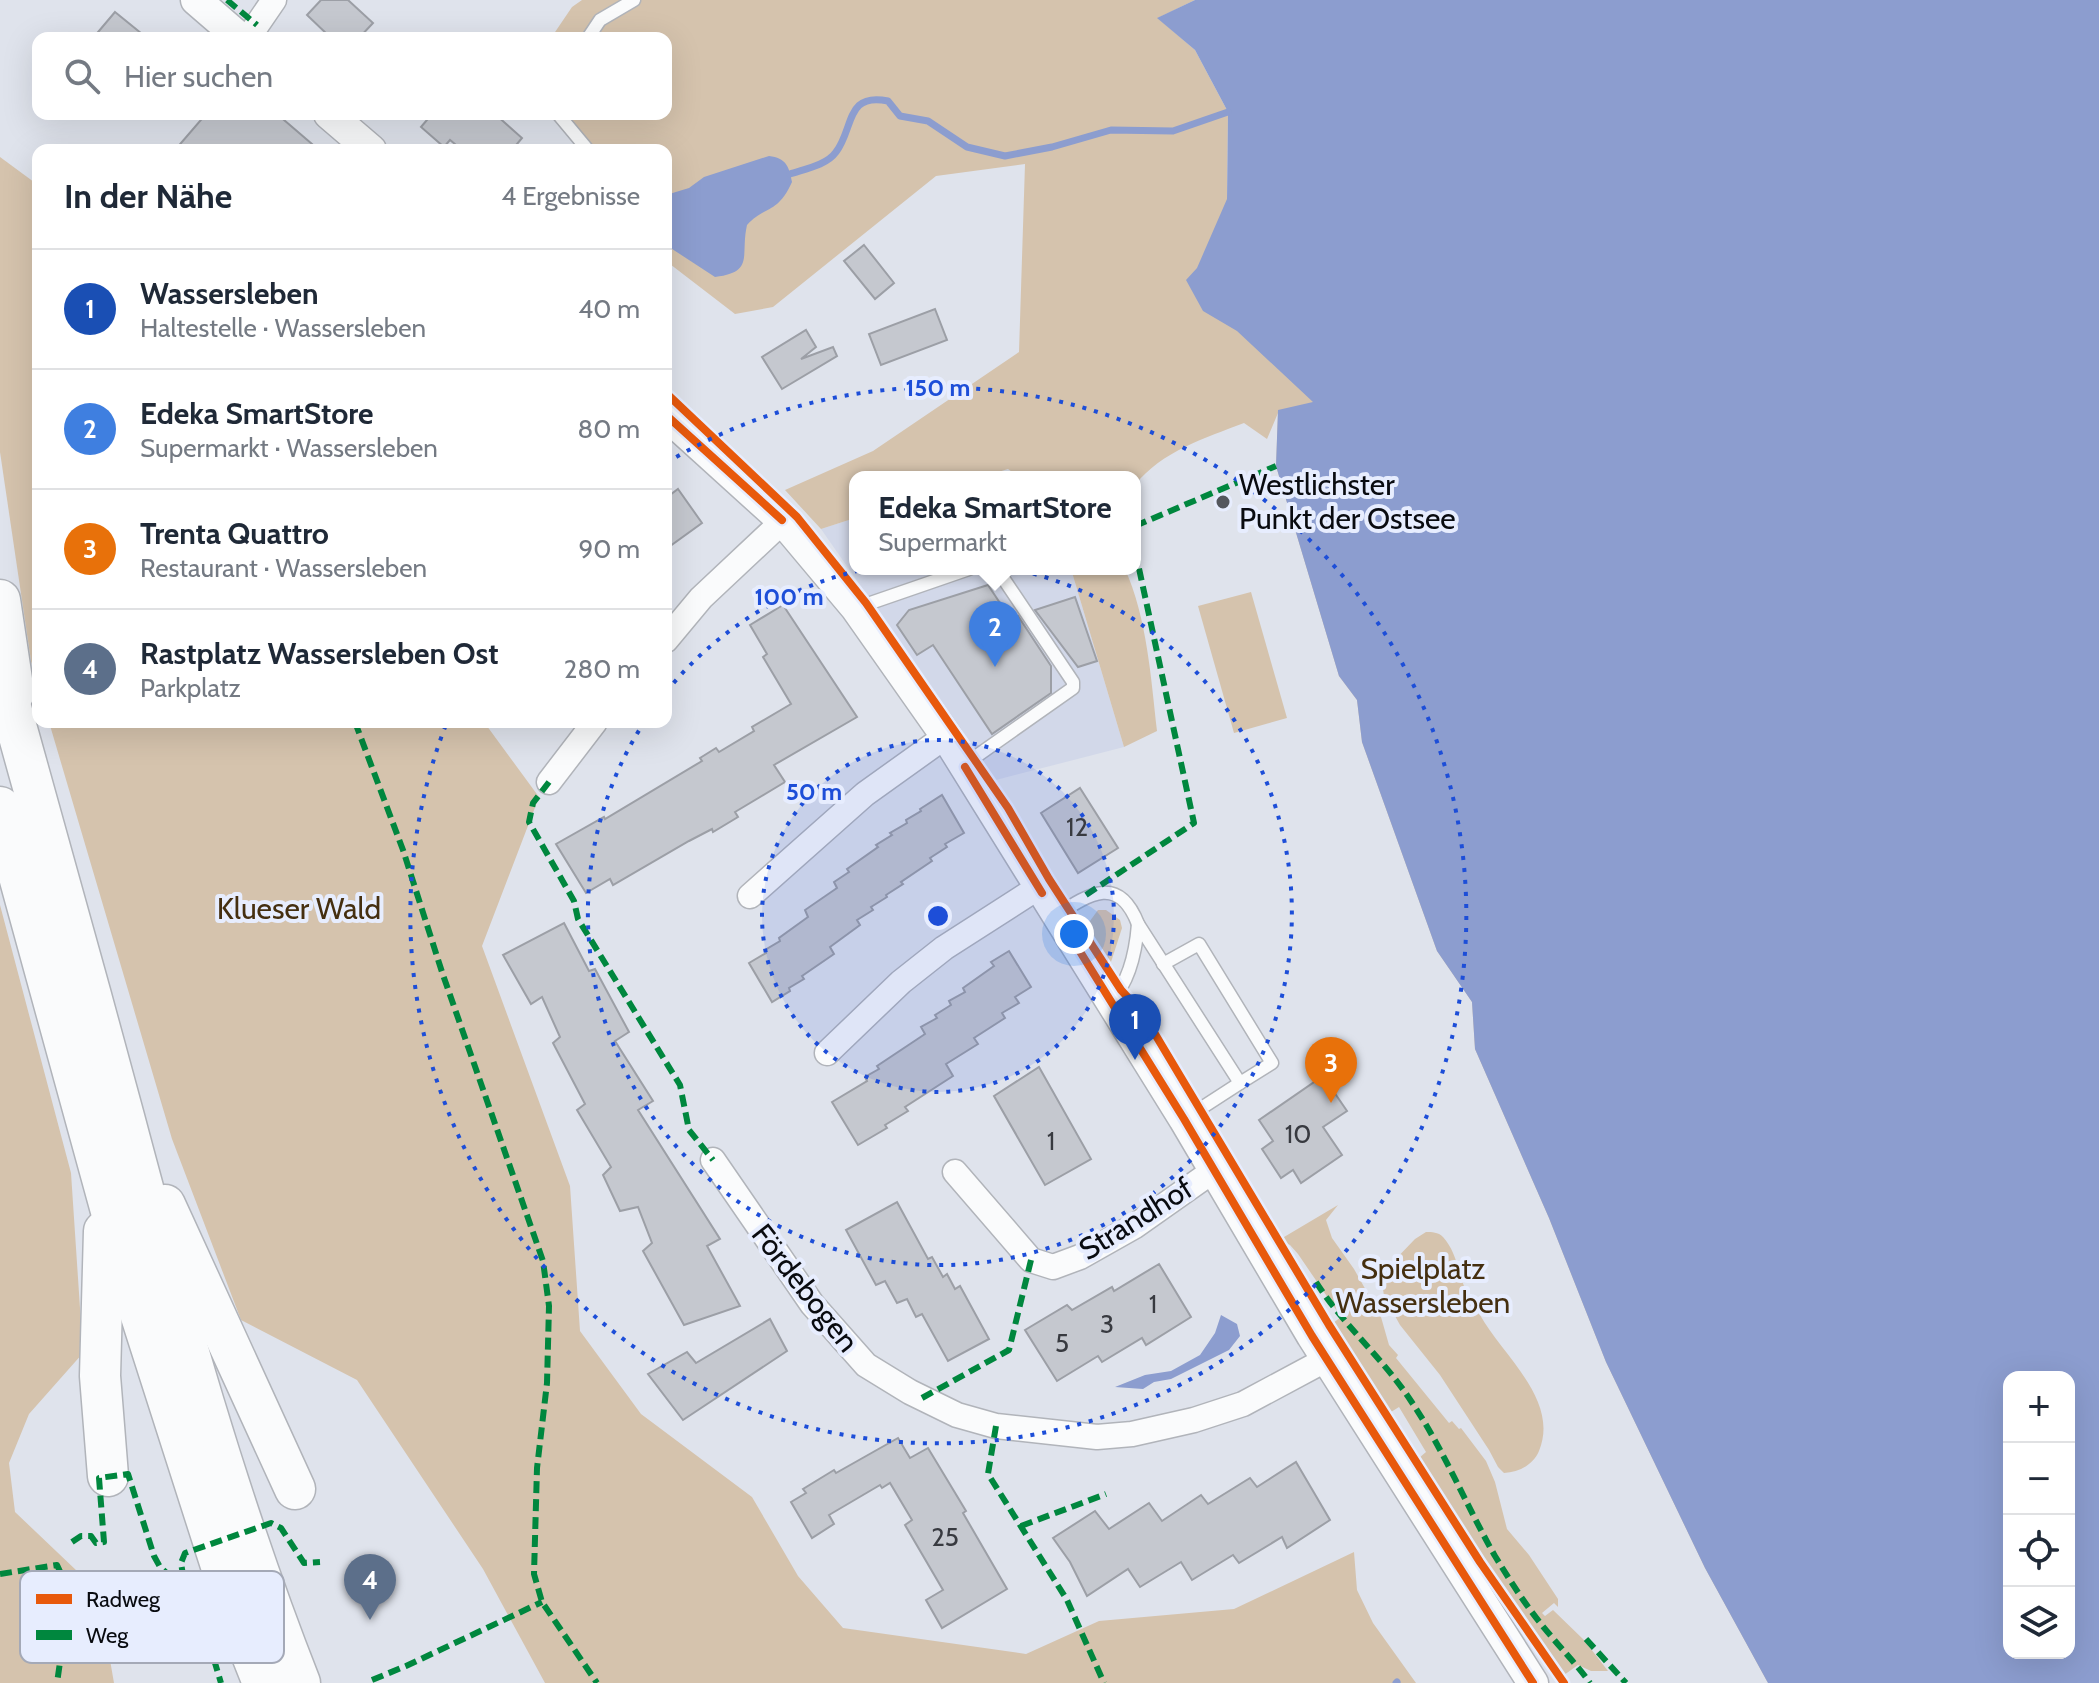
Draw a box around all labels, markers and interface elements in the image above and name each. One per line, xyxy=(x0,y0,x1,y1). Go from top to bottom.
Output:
search box xyxy=(32,32,672,120)
icon: search xyxy=(60,54,104,98)
text: Hier suchen xyxy=(124,58,273,95)
text: In der Nähe xyxy=(64,175,232,217)
text: 4 Ergebnisse xyxy=(501,180,640,212)
text: Wassersleben xyxy=(140,275,319,312)
text: 1 xyxy=(85,293,95,325)
text: 40 m xyxy=(578,293,640,325)
text: Haltestelle · Wassersleben xyxy=(140,312,426,344)
text: 150 m xyxy=(906,373,970,402)
text: Edeka SmartStore xyxy=(140,395,373,432)
text: 2 xyxy=(83,413,97,445)
text: 80 m xyxy=(577,413,640,445)
text: Supermarkt · Wassersleben xyxy=(140,432,438,464)
place label: Westlichster Punkt der Ostsee xyxy=(1239,466,1456,537)
popup xyxy=(849,471,1141,575)
text: Edeka SmartStore xyxy=(878,489,1112,526)
marker: Westlichster Punkt der Ostsee xyxy=(1214,493,1232,511)
text: Trenta Quattro xyxy=(140,515,329,552)
text: Supermarkt xyxy=(878,526,1007,558)
text: 3 xyxy=(83,533,97,565)
text: 90 m xyxy=(578,533,640,565)
text: Restaurant · Wassersleben xyxy=(140,552,427,584)
text: 100 m xyxy=(754,582,824,611)
pin: 2 xyxy=(969,601,1021,667)
text: Rastplatz Wassersleben Ost xyxy=(140,635,498,672)
text: 4 xyxy=(82,653,98,685)
text: 280 m xyxy=(564,653,640,685)
text: Parkplatz xyxy=(140,672,241,704)
text: 50 m xyxy=(786,777,842,806)
house number: 12 xyxy=(1066,811,1088,843)
park label: Klueser Wald xyxy=(217,890,381,927)
centre of rings xyxy=(924,902,952,930)
your location xyxy=(1054,914,1094,954)
pin: 1 xyxy=(1109,994,1161,1060)
pin: 3 xyxy=(1305,1037,1357,1103)
house number: 10 xyxy=(1285,1118,1311,1150)
house number: 1 xyxy=(1047,1125,1055,1157)
street label: Strandhof xyxy=(1072,1169,1199,1268)
street label: Fördebogen xyxy=(744,1216,867,1359)
park label: Spielplatz Wassersleben xyxy=(1336,1250,1510,1321)
house number: 1 xyxy=(1149,1288,1157,1320)
house number: 3 xyxy=(1100,1308,1114,1340)
house number: 5 xyxy=(1055,1327,1069,1359)
map controls xyxy=(2003,1371,2075,1659)
button: + xyxy=(2003,1371,2075,1443)
button: − xyxy=(2003,1443,2075,1515)
button: locate xyxy=(2003,1515,2075,1587)
house number: 25 xyxy=(931,1521,959,1553)
pin: 4 xyxy=(344,1554,396,1620)
legend xyxy=(20,1571,284,1663)
text: Radweg xyxy=(86,1586,161,1613)
button: layers xyxy=(2003,1587,2075,1659)
text: Weg xyxy=(86,1622,129,1649)

